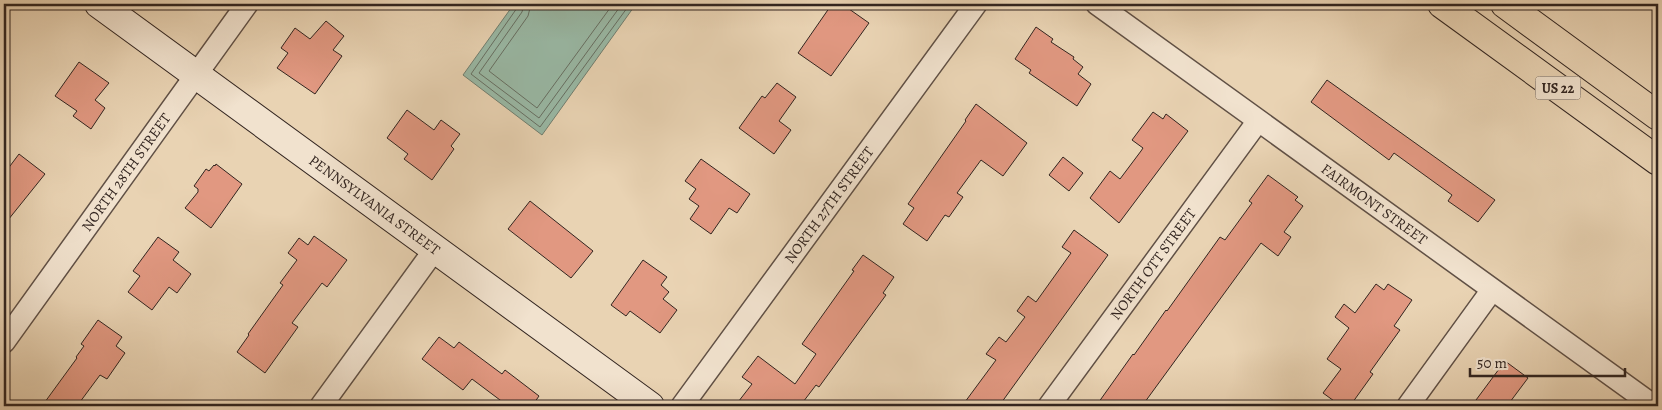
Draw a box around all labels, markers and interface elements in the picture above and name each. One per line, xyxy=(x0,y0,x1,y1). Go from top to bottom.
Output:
road number: US 22 xyxy=(1536,76,1580,100)
street label: NORTH 28TH STREET xyxy=(77,109,176,235)
street label: NORTH 27TH STREET xyxy=(780,142,879,267)
street label: PENNSYLVANIA STREET xyxy=(305,150,445,260)
street label: FAIRMONT STREET xyxy=(1317,159,1432,250)
street label: NORTH OTT STREET xyxy=(1105,204,1201,324)
scale bar xyxy=(1470,345,1624,377)
text: 50 m xyxy=(1477,353,1507,373)

